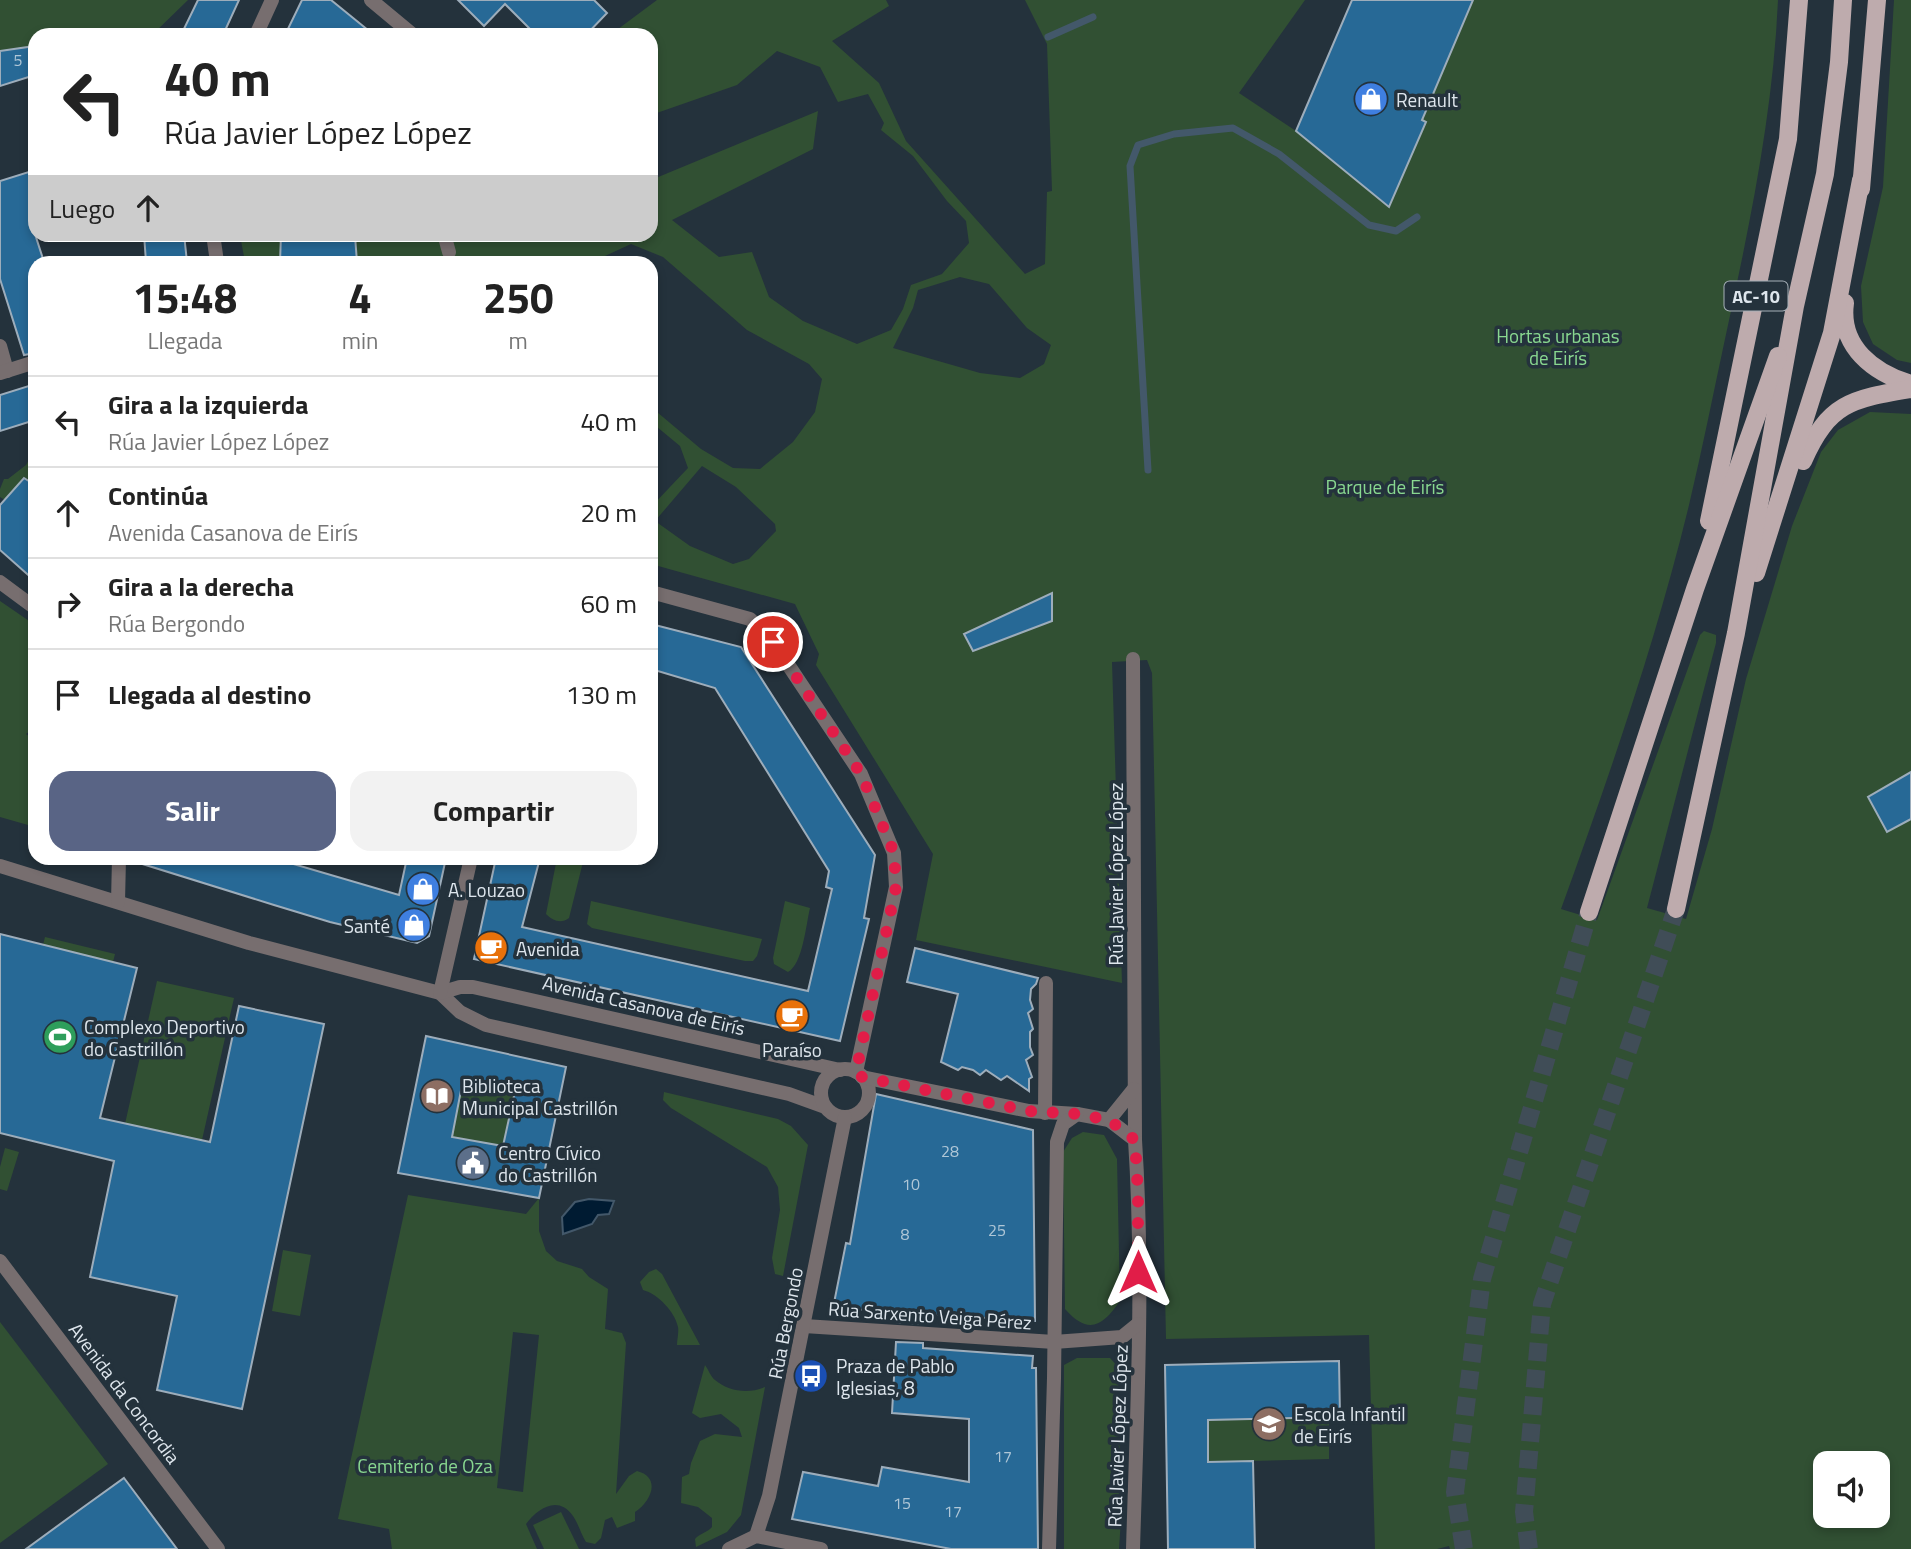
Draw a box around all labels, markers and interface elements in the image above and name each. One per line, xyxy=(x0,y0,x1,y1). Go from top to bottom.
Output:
text: 40 m xyxy=(164,40,271,115)
house number: 5 xyxy=(14,48,23,72)
icon: left xyxy=(49,56,140,147)
shop icon: Renault xyxy=(1352,80,1390,118)
place label: Renault xyxy=(1396,85,1458,114)
text: Rúa Javier López López xyxy=(164,108,472,156)
text: Luego xyxy=(49,189,115,228)
icon: ahead xyxy=(129,189,167,227)
text: 15:48 xyxy=(132,265,237,329)
text: 4 xyxy=(348,265,372,329)
text: 250 xyxy=(483,265,553,329)
road number: AC-10 xyxy=(1724,282,1788,310)
park label: Hortas urbanas de Eirís xyxy=(1496,321,1620,372)
text: Llegada xyxy=(147,323,222,358)
text: min xyxy=(342,323,378,358)
text: m xyxy=(509,323,528,358)
text: Gira a la izquierda xyxy=(108,385,309,424)
text: 40 m xyxy=(580,402,637,441)
icon: left xyxy=(49,403,87,441)
text: Rúa Javier López López xyxy=(108,424,329,459)
park label: Parque de Eirís xyxy=(1326,472,1445,501)
text: Continúa xyxy=(108,476,208,515)
text: 20 m xyxy=(580,493,637,532)
icon: ahead xyxy=(49,494,87,532)
text: Avenida Casanova de Eirís xyxy=(108,515,358,550)
text: Gira a la derecha xyxy=(108,567,294,606)
text: 60 m xyxy=(580,584,637,623)
icon: right xyxy=(49,585,87,623)
text: Rúa Bergondo xyxy=(108,606,245,641)
pin xyxy=(743,612,803,672)
icon: arrive xyxy=(754,623,792,661)
text: Llegada al destino xyxy=(108,675,311,714)
text: 130 m xyxy=(566,675,637,714)
icon: arrive xyxy=(49,676,87,714)
button: Salir xyxy=(49,771,336,851)
button: Compartir xyxy=(350,771,637,851)
street label: Rúa Javier López López xyxy=(1101,783,1130,965)
shop icon: A. Louzao xyxy=(404,870,442,908)
place label: A. Louzao xyxy=(448,875,525,904)
shop icon: Santé xyxy=(395,906,433,944)
place label: Santé xyxy=(344,911,390,940)
cafe icon: Avenida xyxy=(472,929,510,967)
place label: Avenida xyxy=(516,934,580,963)
street label: Avenida Casanova de Eirís xyxy=(540,968,748,1042)
cafe icon: Paraíso xyxy=(773,997,811,1035)
place label: Complexo Deportivo do Castrillón xyxy=(84,1012,245,1063)
sports icon: Complexo Deportivo do Castrillón xyxy=(41,1018,79,1056)
place label: Paraíso xyxy=(762,1035,822,1064)
place label: Biblioteca Municipal Castrillón xyxy=(462,1071,618,1122)
library icon: Biblioteca Municipal Castrillón xyxy=(418,1077,456,1115)
place label: Centro Cívico do Castrillón xyxy=(498,1138,601,1189)
house number: 28 xyxy=(941,1139,959,1163)
public building icon: Centro Cívico do Castrillón xyxy=(454,1144,492,1182)
house number: 10 xyxy=(902,1172,920,1196)
house number: 25 xyxy=(988,1218,1006,1242)
house number: 8 xyxy=(901,1222,910,1246)
position arrow xyxy=(1101,1235,1175,1309)
street label: Rúa Bergondo xyxy=(760,1265,810,1381)
street label: Rúa Sarxento Veiga Pérez xyxy=(827,1293,1033,1337)
street label: Avenida da Concordia xyxy=(62,1316,188,1470)
street label: Rúa Javier López López xyxy=(1099,1344,1135,1528)
place label: Praza de Pablo Iglesias, 8 xyxy=(836,1351,955,1402)
bus stop icon: Praza de Pablo Iglesias, 8 xyxy=(792,1357,830,1395)
place label: Escola Infantil de Eirís xyxy=(1294,1399,1406,1450)
school or university icon: Escola Infantil de Eirís xyxy=(1250,1405,1288,1443)
house number: 17 xyxy=(994,1444,1012,1468)
park label: Cemiterio de Oza xyxy=(357,1451,493,1480)
map controls xyxy=(1813,1451,1890,1528)
button: sound xyxy=(1813,1451,1890,1528)
house number: 15 xyxy=(893,1491,911,1515)
house number: 17 xyxy=(944,1499,962,1523)

